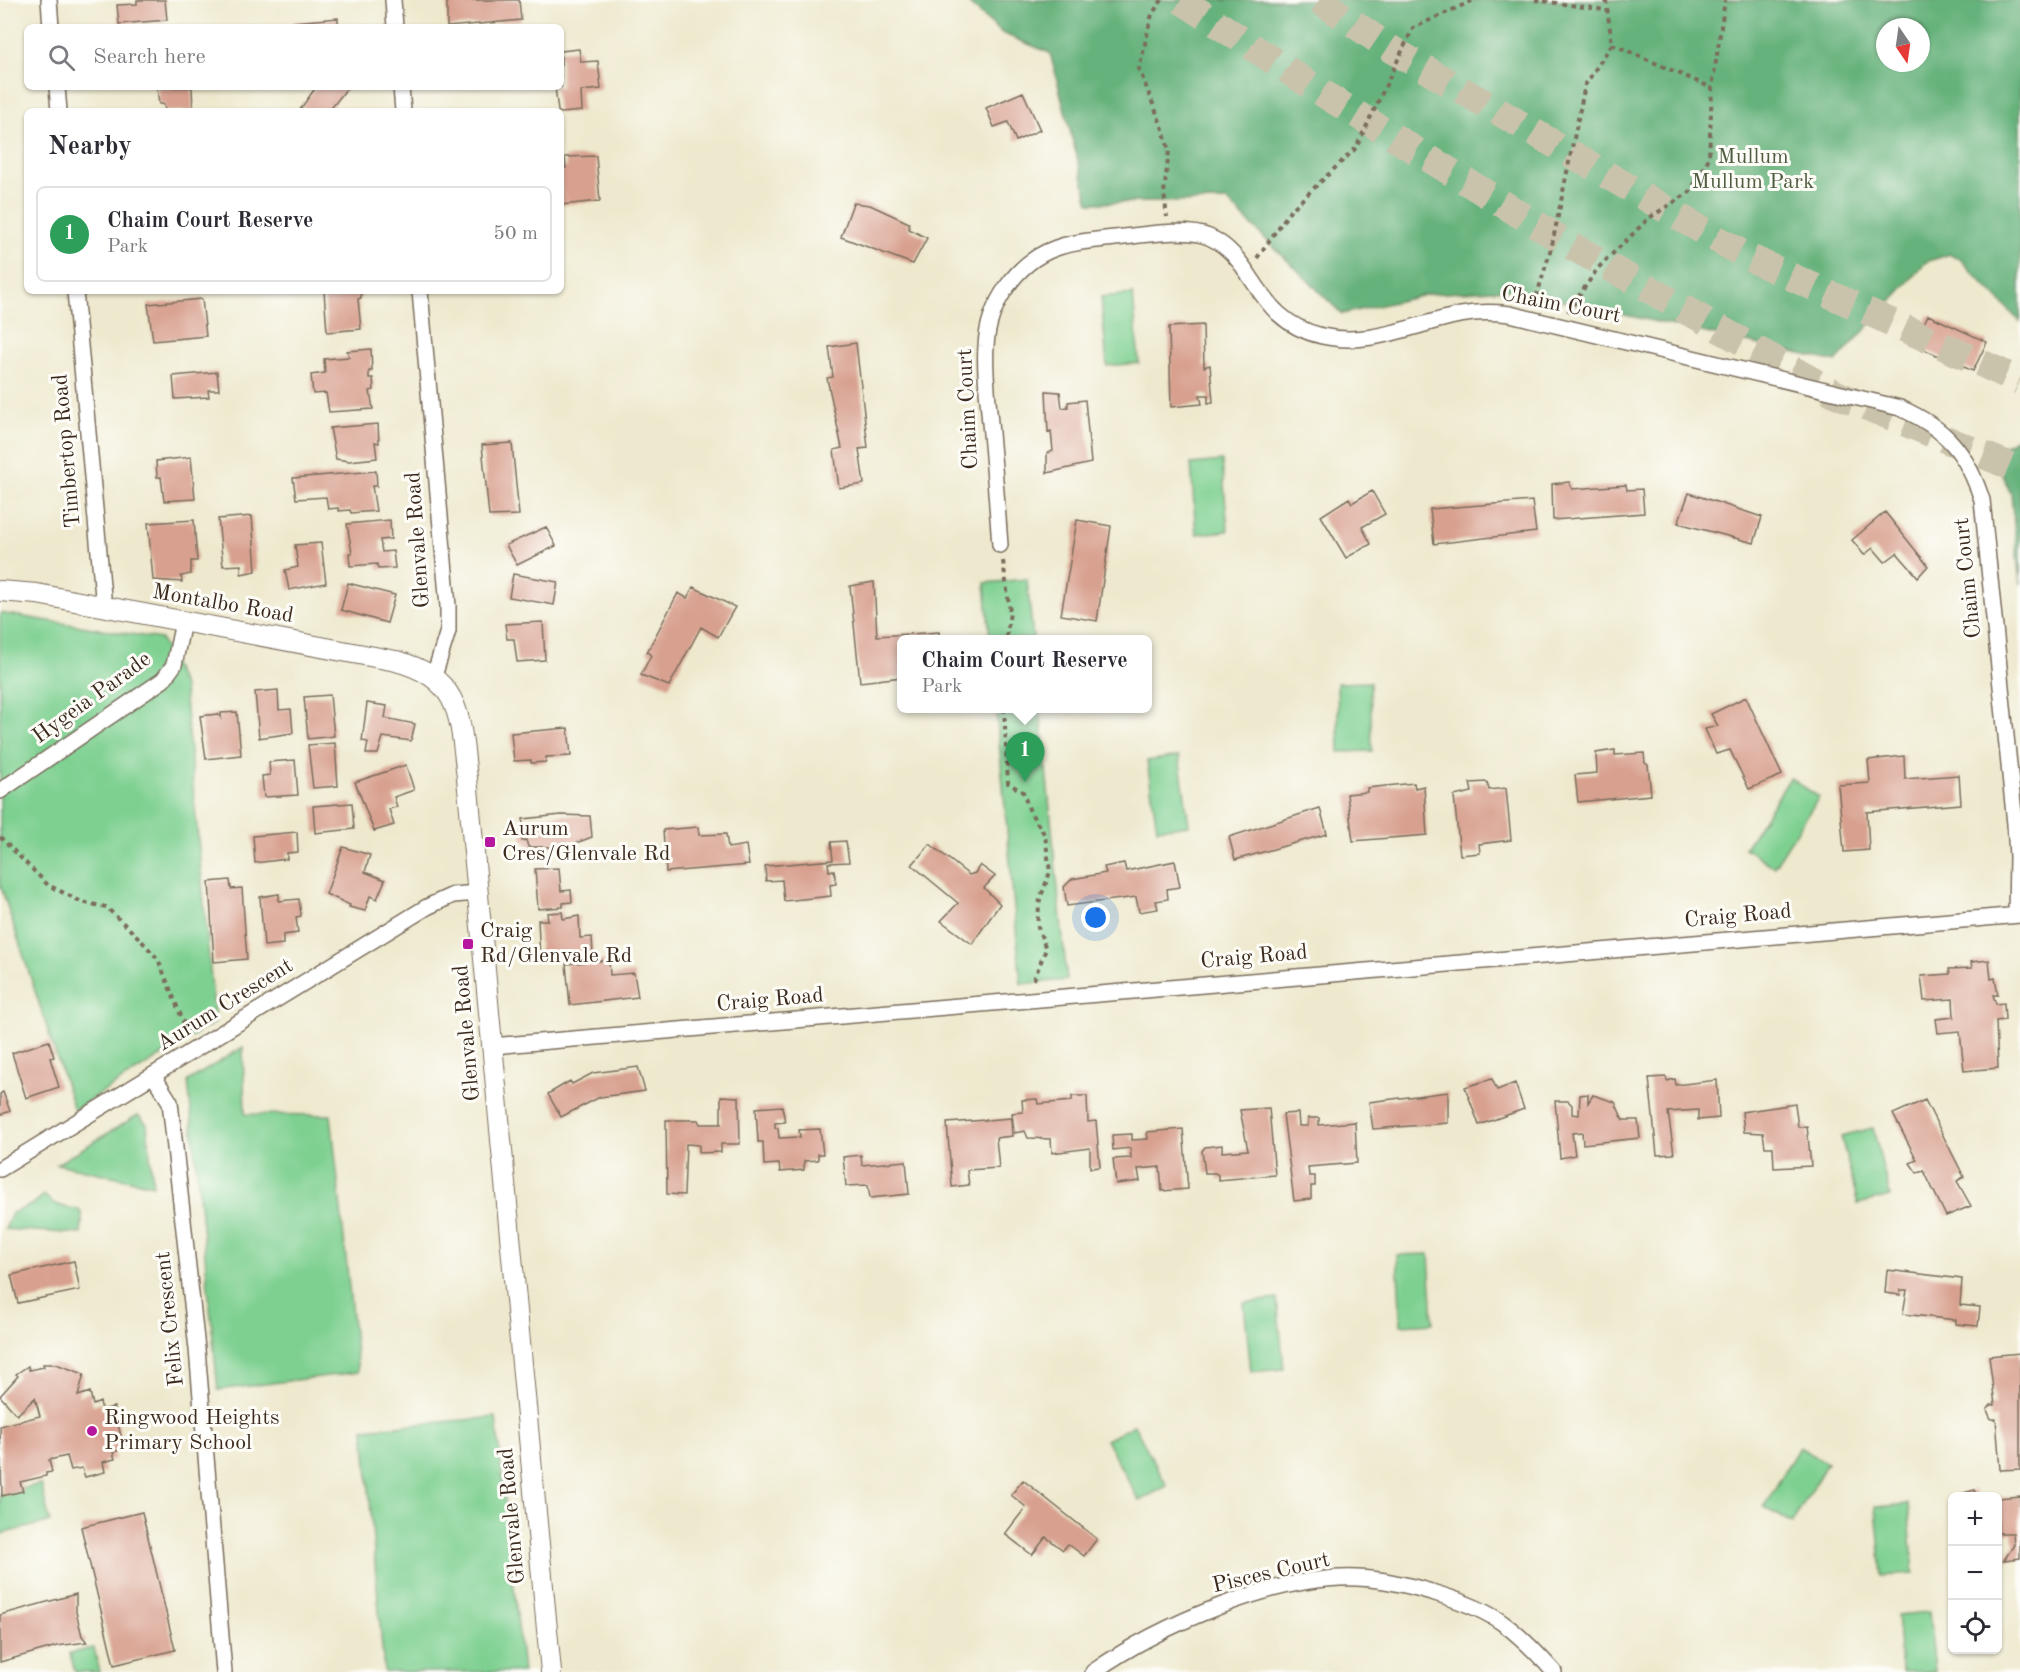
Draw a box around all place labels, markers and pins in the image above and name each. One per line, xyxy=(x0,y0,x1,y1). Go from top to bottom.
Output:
pin: 1 xyxy=(1006,732,1044,782)
place label: Aurum Cres/Glenvale Rd xyxy=(502,818,670,865)
marker: Aurum Cres/Glenvale Rd xyxy=(483,835,497,849)
place label: Craig Rd/Glenvale Rd xyxy=(480,920,632,967)
marker: Craig Rd/Glenvale Rd xyxy=(461,937,475,951)
place label: Ringwood Heights Primary School xyxy=(104,1407,279,1454)
marker: Ringwood Heights Primary School xyxy=(85,1424,99,1438)

